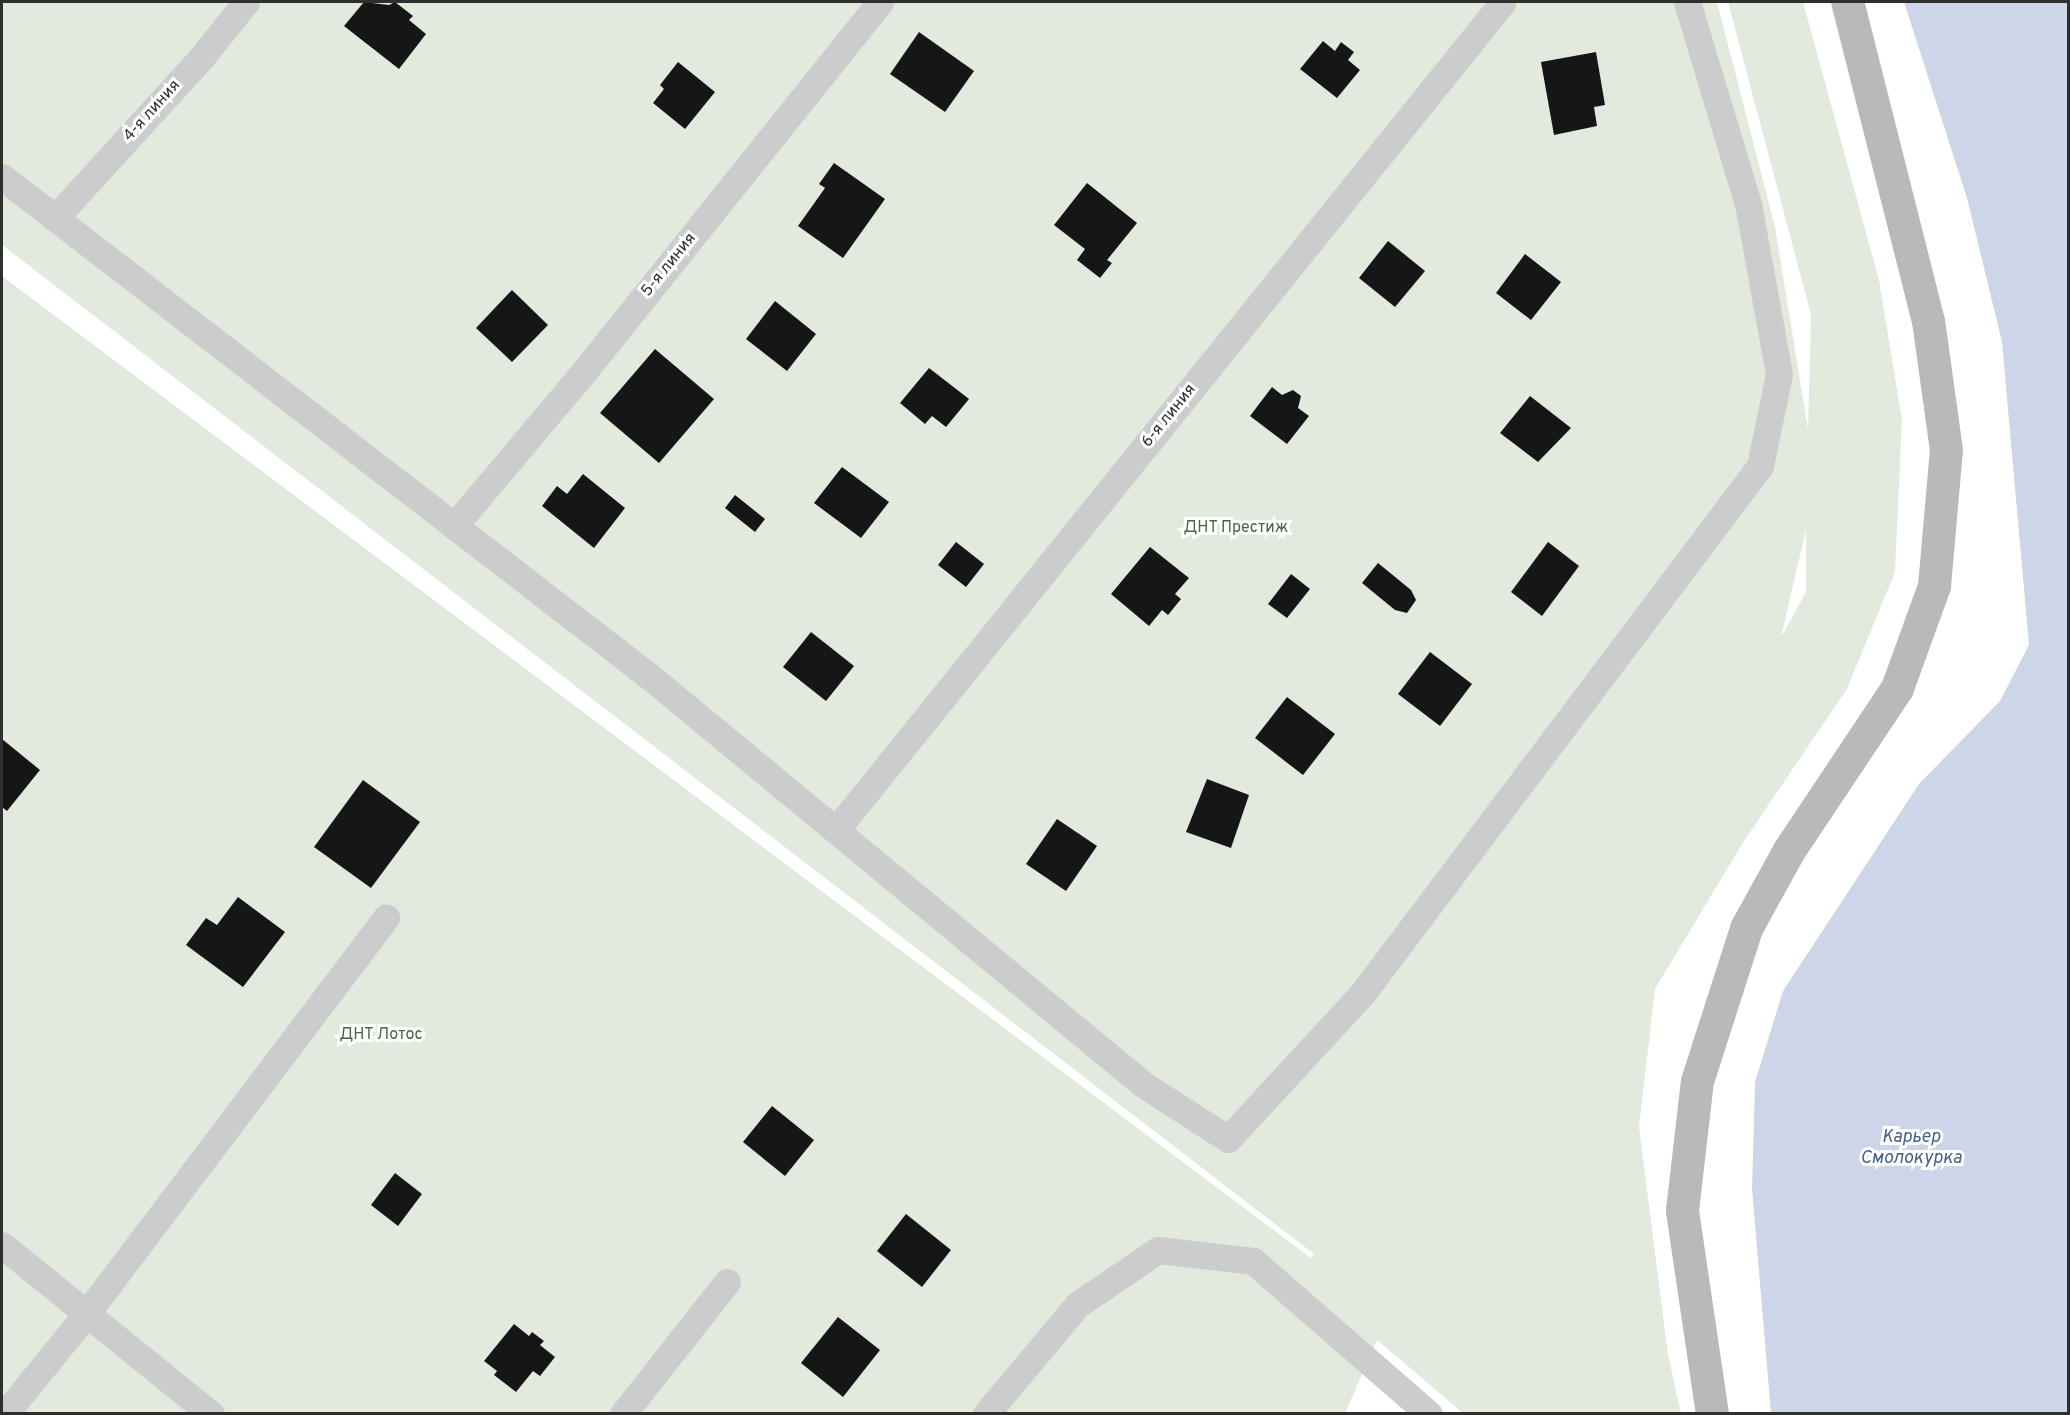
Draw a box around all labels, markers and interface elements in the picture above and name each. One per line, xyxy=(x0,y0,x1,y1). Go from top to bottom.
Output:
street label: 4-я линия xyxy=(119,76,185,146)
street label: 5-я линия xyxy=(638,229,700,301)
street label: 6-я линия xyxy=(1138,381,1200,451)
park label: ДНТ Престиж xyxy=(1183,518,1289,538)
park label: ДНТ Лотос xyxy=(339,1025,423,1045)
water label: Карьер Смолокурка xyxy=(1860,1128,1962,1170)

